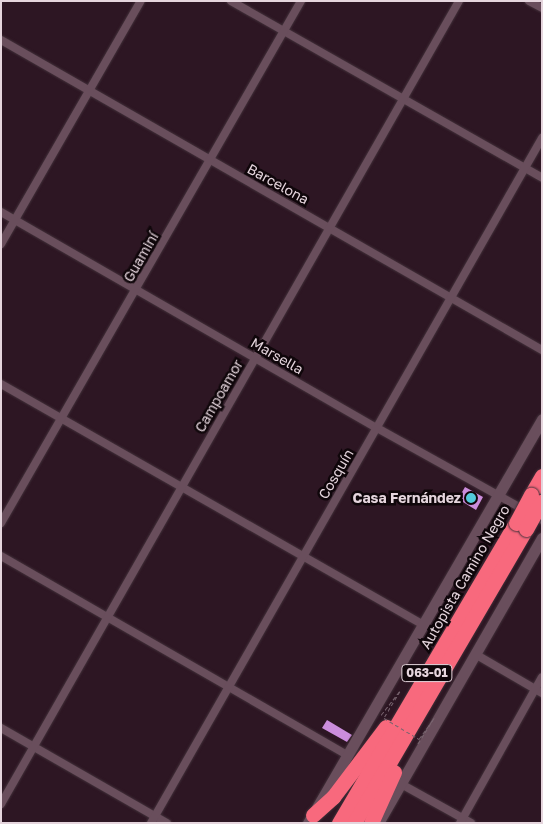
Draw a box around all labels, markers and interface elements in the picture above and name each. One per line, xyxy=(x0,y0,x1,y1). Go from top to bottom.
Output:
street label: Barcelona xyxy=(244,160,312,208)
street label: Guaminí xyxy=(120,229,162,285)
street label: Marsella xyxy=(248,334,306,378)
street label: Campoamor xyxy=(191,357,247,435)
street label: Cosquín xyxy=(315,446,357,502)
place label: Casa Fernández xyxy=(353,490,461,506)
marker: Casa Fernández xyxy=(465,492,477,504)
street label: Autopista Camino Negro xyxy=(417,502,513,652)
road number: 063-01 xyxy=(401,664,453,682)

